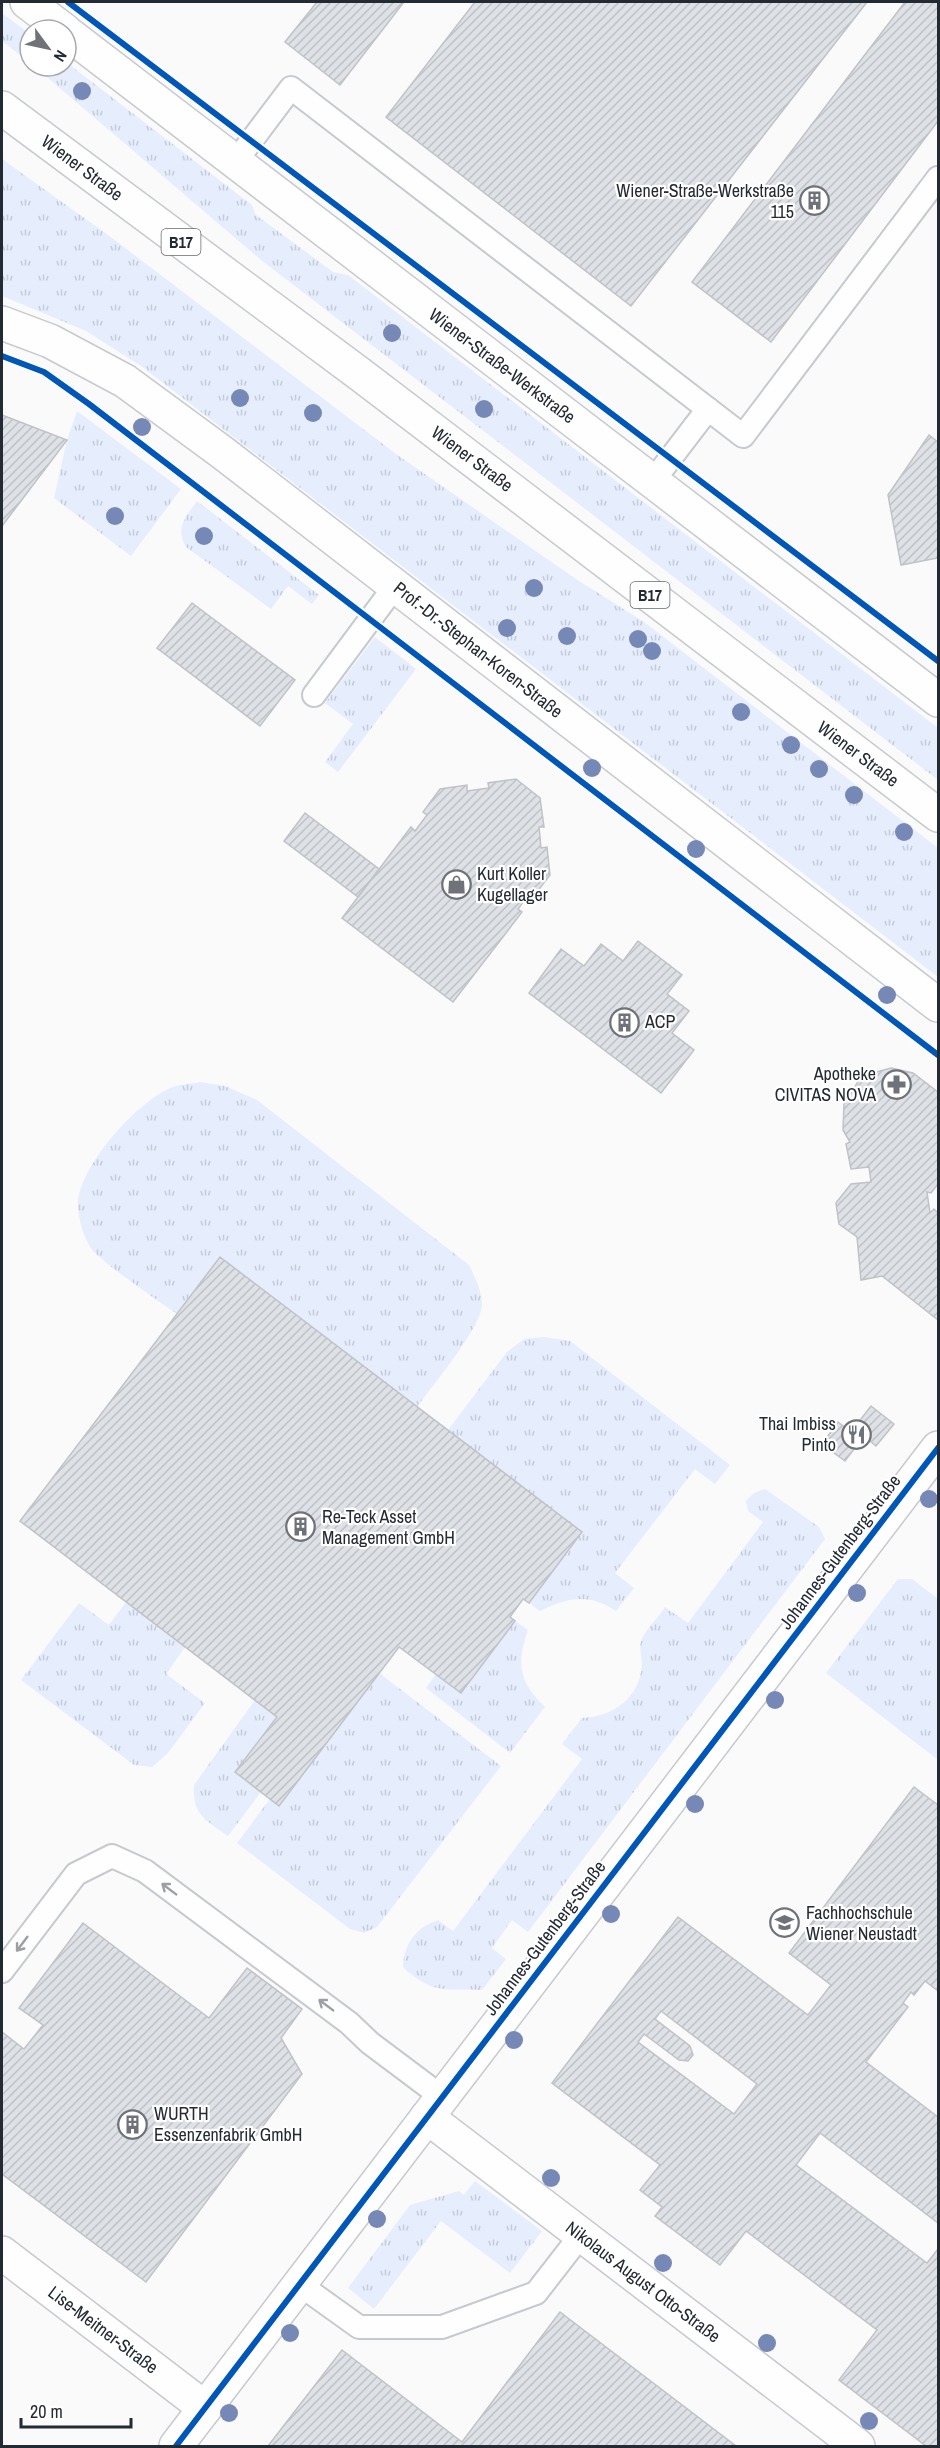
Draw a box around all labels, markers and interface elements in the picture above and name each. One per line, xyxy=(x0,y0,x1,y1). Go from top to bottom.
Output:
north arrow xyxy=(18,18,78,78)
text: N xyxy=(49,46,72,66)
street label: Wiener Straße xyxy=(36,129,128,206)
place label: Wiener-Straße-Werkstraße 115 xyxy=(616,178,794,224)
building icon: Wiener-Straße-Werkstraße 115 xyxy=(799,185,831,217)
road number: B17 xyxy=(162,229,201,255)
street label: Wiener-Straße-Werkstraße xyxy=(424,302,581,429)
street label: Wiener Straße xyxy=(426,420,518,497)
street label: Prof.-Dr.-Stephan-Koren-Straße xyxy=(389,576,568,724)
road number: B17 xyxy=(630,582,670,608)
street label: Wiener Straße xyxy=(812,715,904,792)
place label: Kurt Koller Kugellager xyxy=(477,861,548,907)
shop icon: Kurt Koller Kugellager xyxy=(440,868,472,900)
building icon: ACP xyxy=(608,1006,640,1038)
place label: ACP xyxy=(644,1009,676,1034)
place label: Apotheke CIVITAS NOVA xyxy=(775,1061,876,1107)
pharmacy icon: Apotheke CIVITAS NOVA xyxy=(881,1068,913,1100)
place label: Thai Imbiss Pinto xyxy=(759,1411,836,1457)
restaurant icon: Thai Imbiss Pinto xyxy=(841,1418,873,1450)
street label: Johannes-Gutenberg-Straße xyxy=(773,1469,906,1634)
place label: Re-Teck Asset Management GmbH xyxy=(322,1504,455,1550)
building icon: Re-Teck Asset Management GmbH xyxy=(285,1511,317,1543)
street label: Johannes-Gutenberg-Straße xyxy=(478,1855,611,2020)
one-way arrow xyxy=(162,1883,178,1895)
place label: Fachhochschule Wiener Neustadt xyxy=(806,1900,917,1946)
school or university icon: Fachhochschule Wiener Neustadt xyxy=(769,1907,801,1939)
one-way arrow xyxy=(16,1935,29,1951)
one-way arrow xyxy=(318,1999,334,2011)
place label: WURTH Essenzenfabrik GmbH xyxy=(154,2101,302,2147)
building icon: WURTH Essenzenfabrik GmbH xyxy=(117,2108,149,2140)
street label: Nikolaus August Otto-Straße xyxy=(561,2215,726,2348)
street label: Lise-Meitner-Straße xyxy=(43,2280,164,2379)
scale bar xyxy=(21,2391,130,2429)
text: 20 m xyxy=(30,2399,63,2424)

